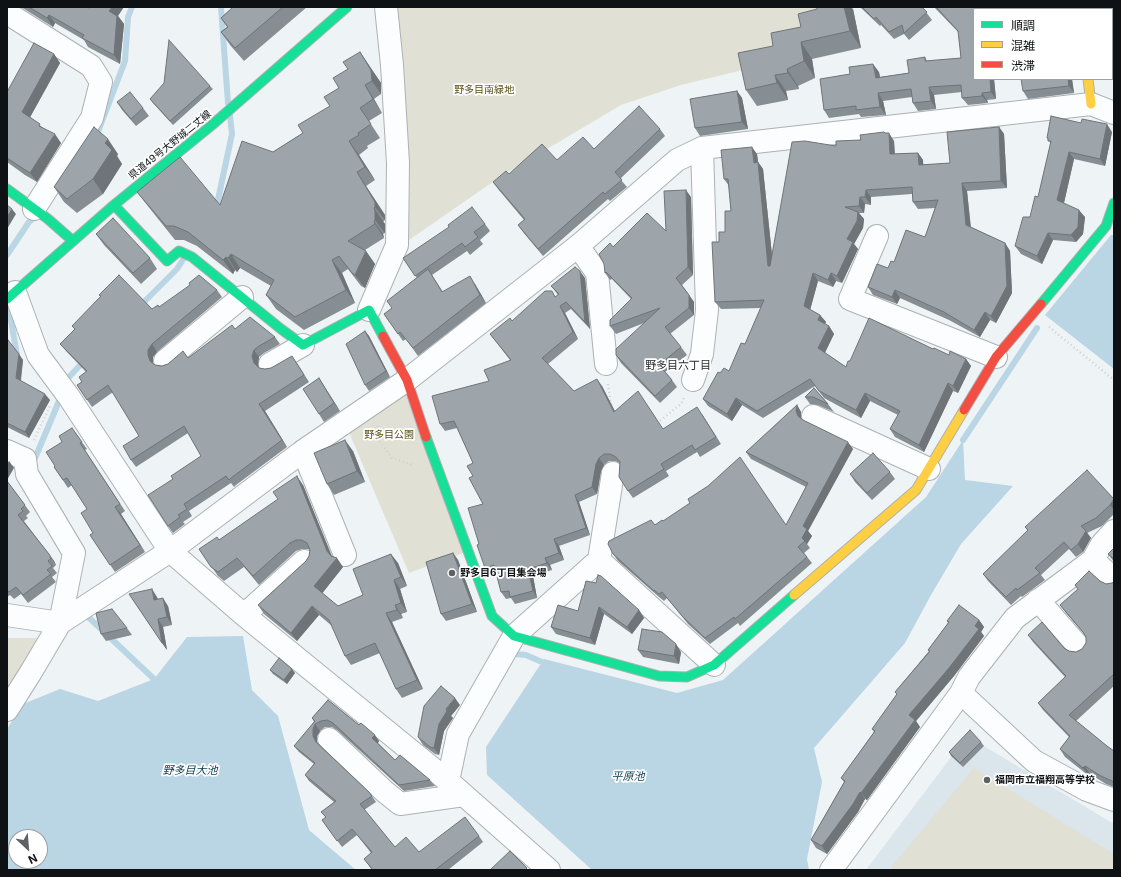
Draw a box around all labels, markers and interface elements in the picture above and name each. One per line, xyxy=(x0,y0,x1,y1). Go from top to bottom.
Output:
legend xyxy=(973,8,1113,80)
text: 順調 xyxy=(1011,18,1035,33)
text: 混雑 xyxy=(1011,38,1035,53)
text: 渋滞 xyxy=(1011,58,1035,73)
park label: 野多目南緑地 xyxy=(454,84,514,96)
street label: 県道49号大野城二丈線 xyxy=(126,108,214,182)
district label: 野多目六丁目 xyxy=(645,359,711,373)
park label: 野多目公園 xyxy=(364,429,414,441)
place label: 野多目6丁目集会場 xyxy=(460,567,546,579)
marker: 野多目6丁目集会場 xyxy=(447,568,457,578)
water label: 野多目大池 xyxy=(163,764,217,778)
water label: 平原池 xyxy=(612,770,644,784)
place label: 福岡市立福翔高等学校 xyxy=(995,774,1095,786)
marker: 福岡市立福翔高等学校 xyxy=(982,775,992,785)
north arrow xyxy=(8,829,48,869)
text: N xyxy=(26,851,40,867)

